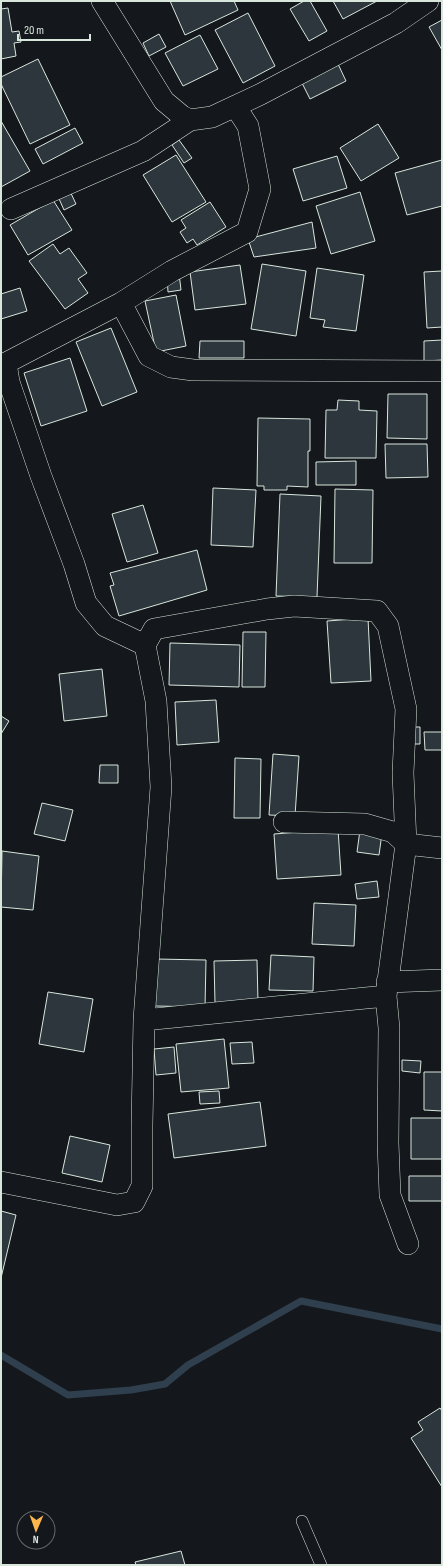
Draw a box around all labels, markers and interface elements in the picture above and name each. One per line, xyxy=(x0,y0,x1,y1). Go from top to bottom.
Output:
scale bar xyxy=(18,16,90,42)
text: 20 m xyxy=(24,23,44,38)
north arrow xyxy=(16,1510,56,1550)
text: N xyxy=(32,1533,39,1546)

